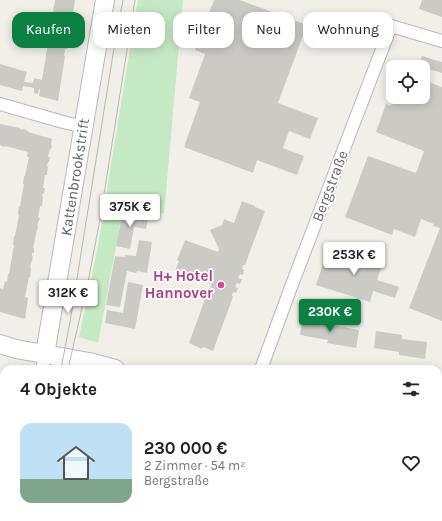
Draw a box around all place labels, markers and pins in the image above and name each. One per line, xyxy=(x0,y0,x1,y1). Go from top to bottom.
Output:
pin: 375K € xyxy=(97,194,163,228)
pin: 253K € xyxy=(321,242,387,276)
place label: H+ Hotel Hannover xyxy=(145,267,213,302)
pin: 312K € xyxy=(35,280,101,314)
marker: H+ Hotel Hannover xyxy=(216,280,226,290)
pin: 230K € xyxy=(297,299,363,333)

